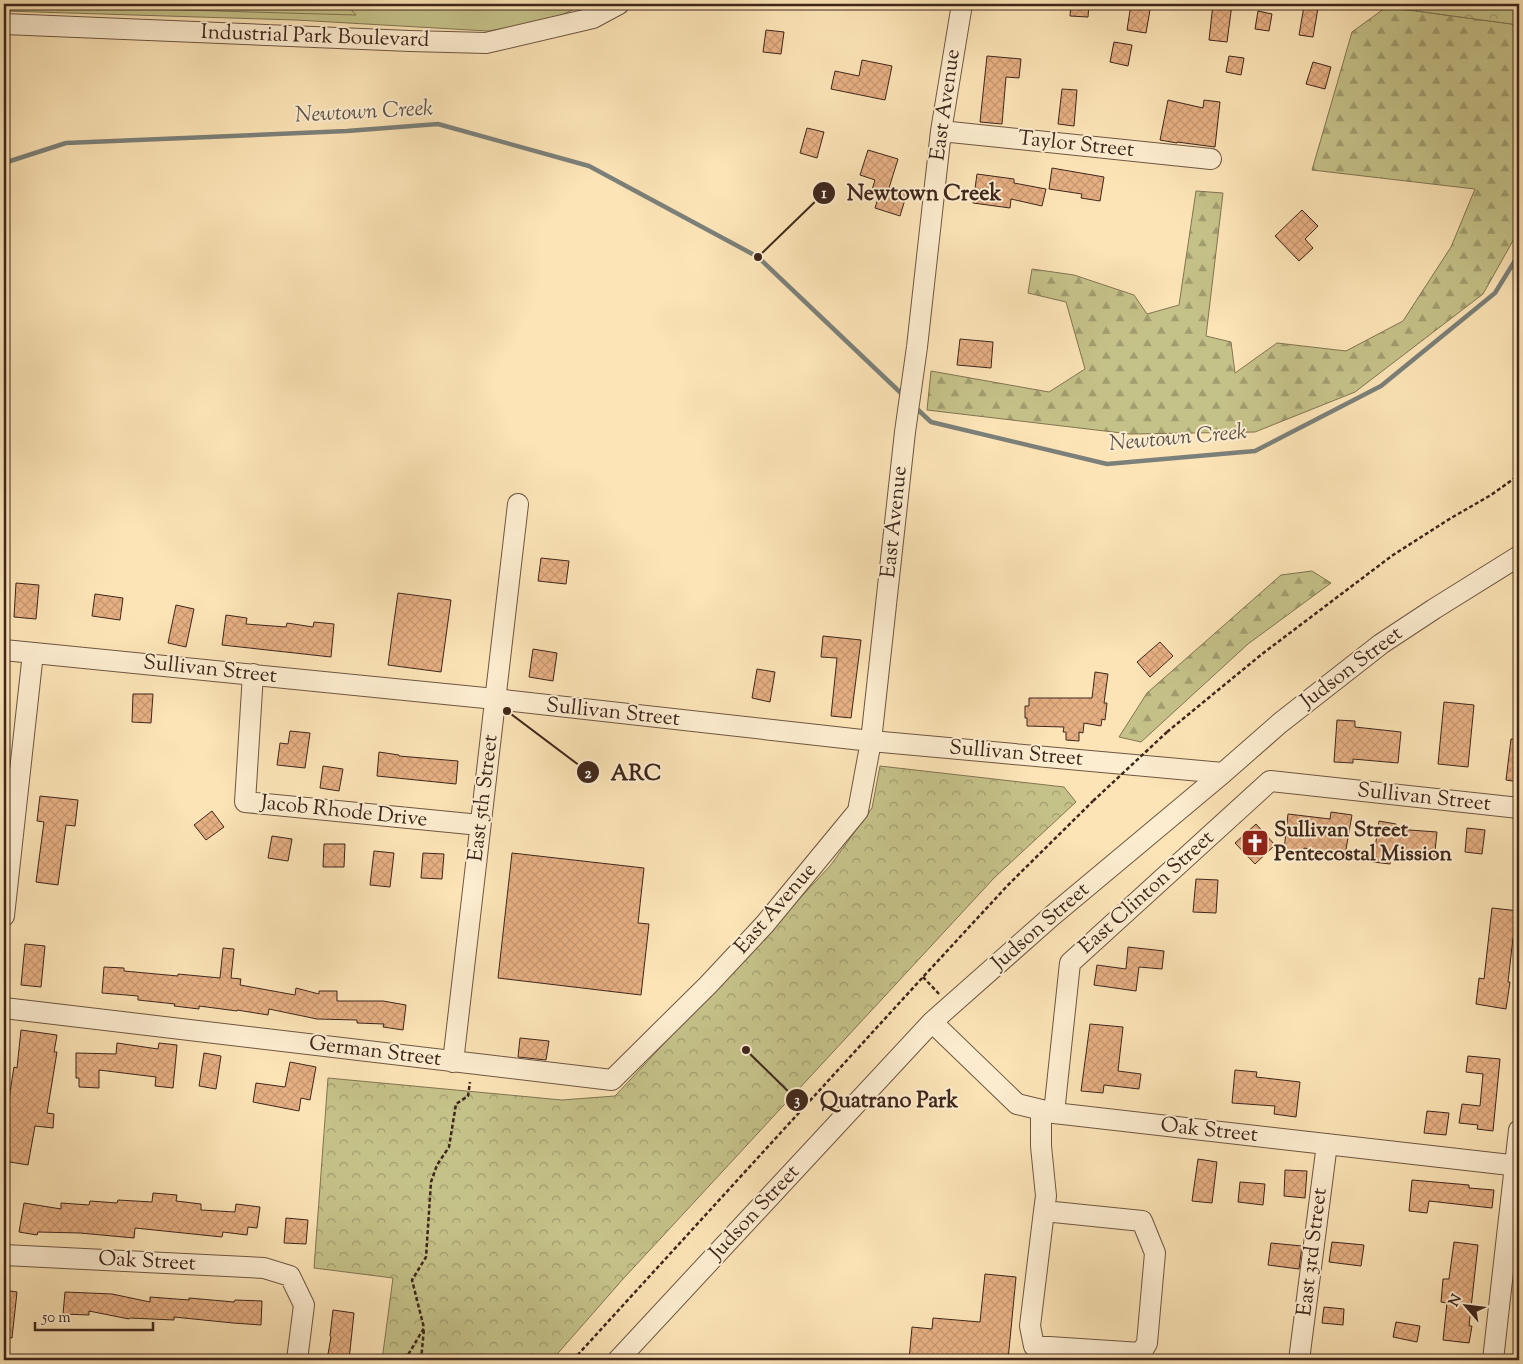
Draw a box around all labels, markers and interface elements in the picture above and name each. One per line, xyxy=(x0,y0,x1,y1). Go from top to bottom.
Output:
street label: Industrial Park Boulevard xyxy=(200,18,430,56)
street label: East Avenue xyxy=(923,47,969,163)
water label: Newtown Creek xyxy=(294,93,434,133)
street label: Taylor Street xyxy=(1017,124,1135,166)
callout: Newtown Creek xyxy=(811,174,1011,211)
text: Newtown Creek xyxy=(847,179,1001,211)
text: 1 xyxy=(821,184,827,205)
water label: Newtown Creek xyxy=(1108,417,1248,461)
street label: East Avenue xyxy=(874,465,916,579)
street label: Judson Street xyxy=(1294,620,1409,717)
street label: Sullivan Street xyxy=(142,648,278,692)
street label: Sullivan Street xyxy=(545,691,681,735)
street label: East 5th Street xyxy=(461,733,507,863)
street label: Sullivan Street xyxy=(948,733,1084,775)
callout: ARC xyxy=(576,754,672,791)
text: ARC xyxy=(611,759,661,791)
text: 2 xyxy=(584,764,592,785)
street label: Sullivan Street xyxy=(1356,776,1492,820)
street label: Jacob Rhode Drive xyxy=(258,788,429,836)
place label: Sullivan Street Pentecostal Mission xyxy=(1274,816,1452,870)
street label: East Clinton Street xyxy=(1073,824,1221,962)
church icon: Sullivan Street Pentecostal Mission xyxy=(1240,828,1270,858)
street label: East Avenue xyxy=(728,857,824,961)
street label: Judson Street xyxy=(985,876,1096,979)
street label: German Street xyxy=(307,1029,443,1075)
callout: Quatrano Park xyxy=(784,1081,968,1118)
text: Quatrano Park xyxy=(820,1086,958,1118)
text: 3 xyxy=(794,1091,800,1112)
street label: Oak Street xyxy=(1159,1111,1259,1151)
street label: Judson Street xyxy=(702,1159,807,1268)
street label: East 3rd Street xyxy=(1290,1186,1336,1318)
street label: Oak Street xyxy=(97,1244,197,1280)
north arrow xyxy=(1440,1282,1490,1332)
text: N xyxy=(1445,1291,1468,1310)
scale bar xyxy=(35,1299,152,1331)
text: 50 m xyxy=(41,1308,71,1329)

